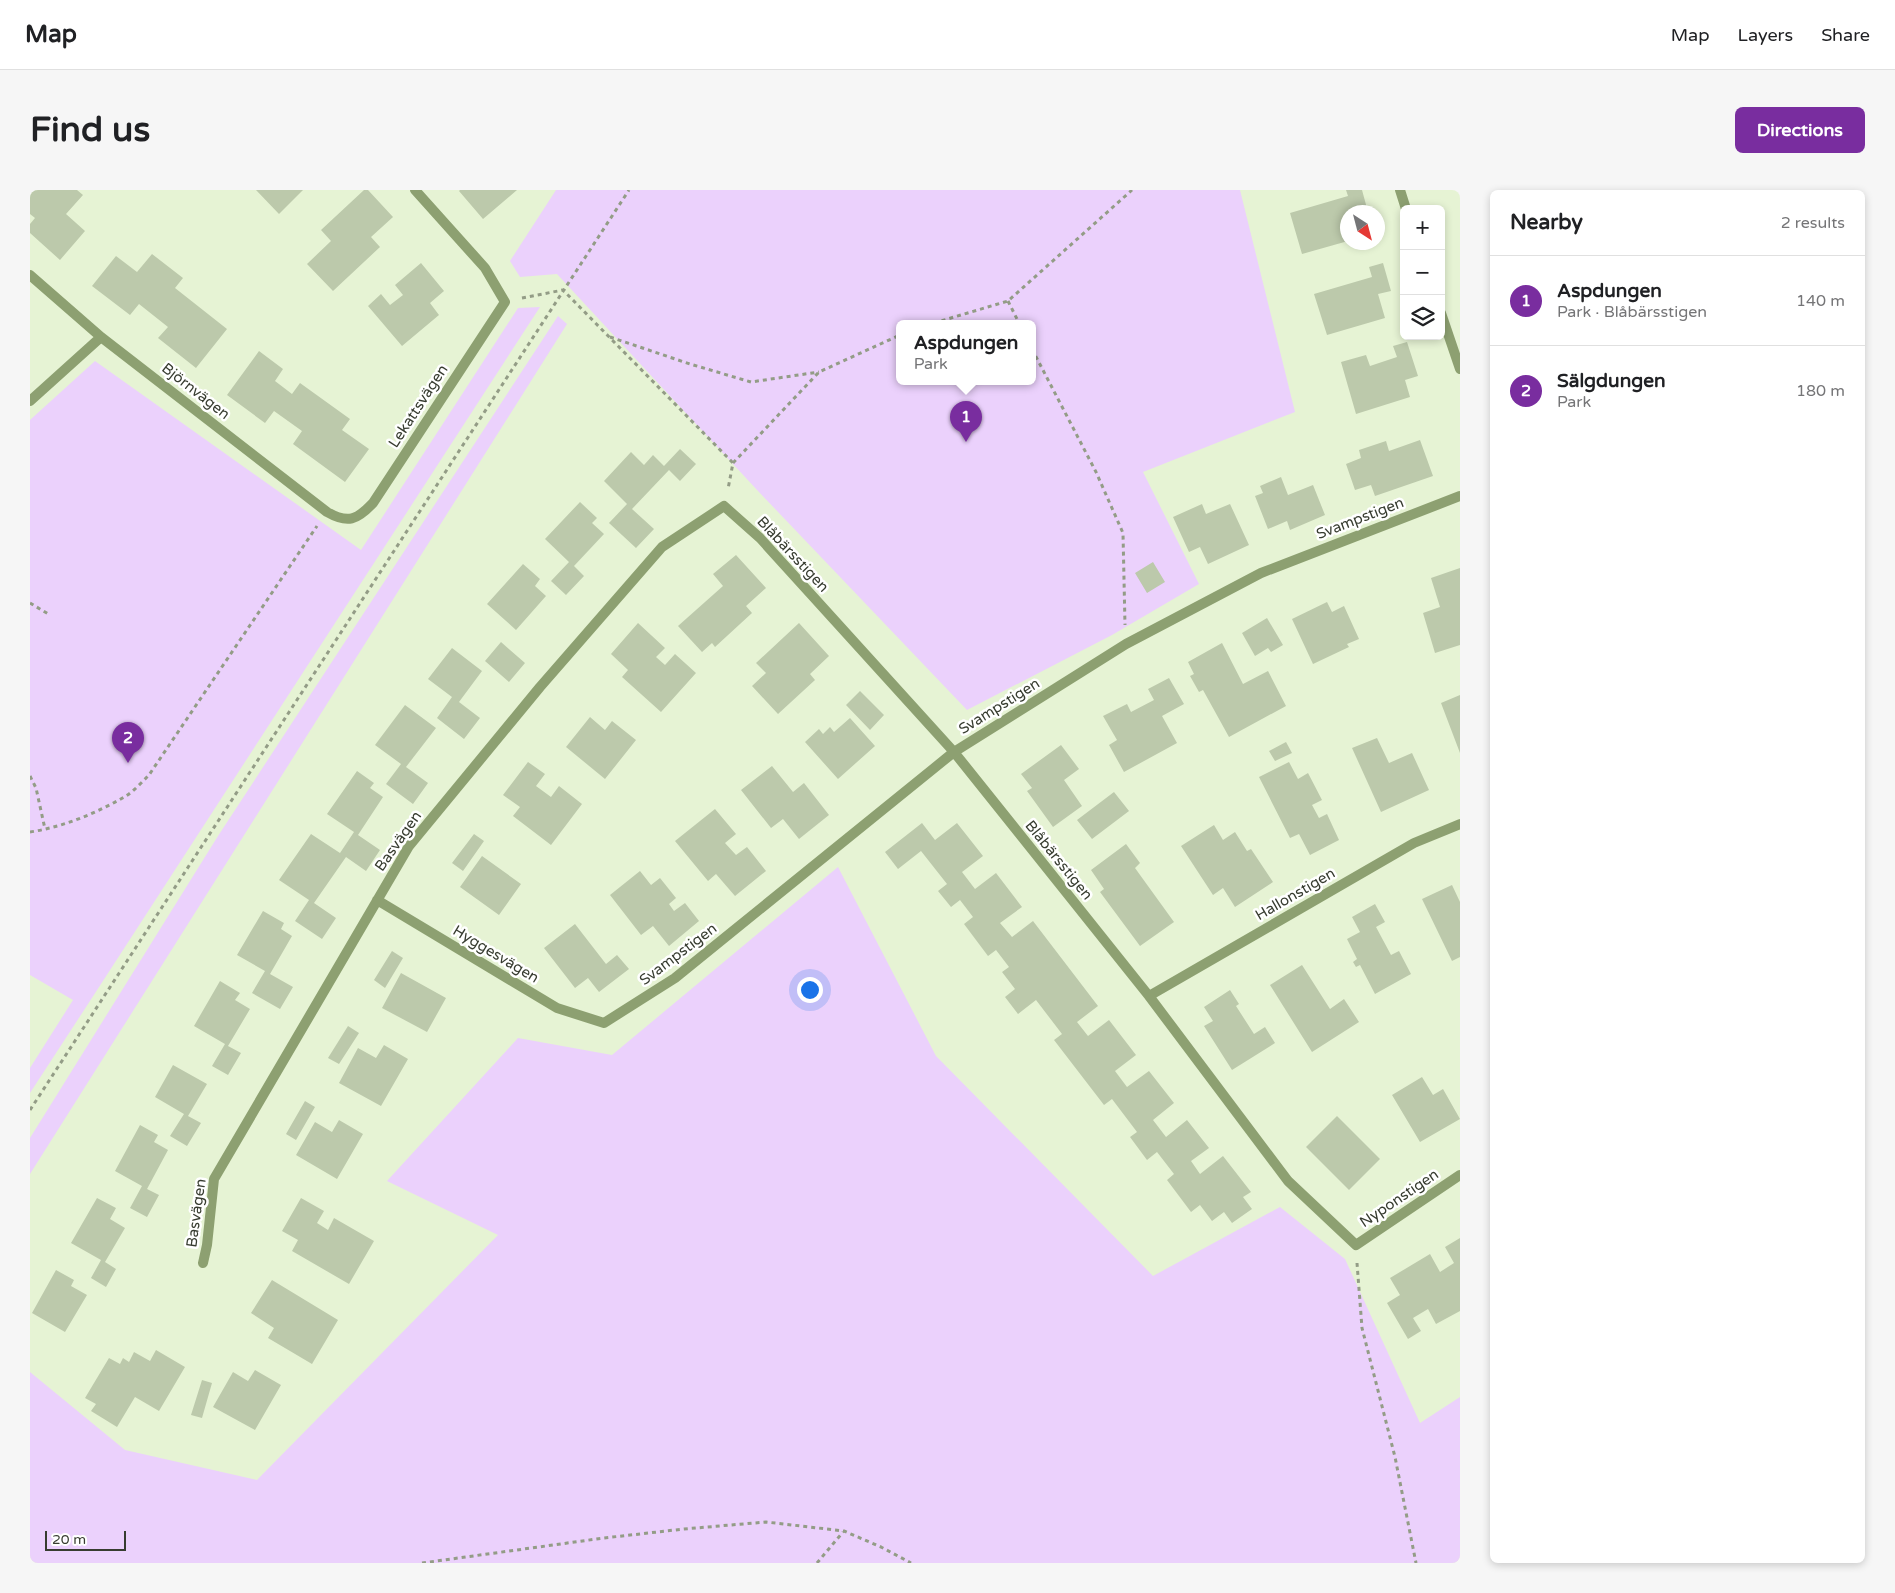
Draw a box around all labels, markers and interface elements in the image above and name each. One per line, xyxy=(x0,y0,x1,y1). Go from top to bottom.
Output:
text: Map xyxy=(25,20,77,49)
text: Map xyxy=(1671,24,1710,46)
text: Layers xyxy=(1738,24,1793,46)
text: Share xyxy=(1821,24,1870,46)
button: Directions xyxy=(1735,107,1865,153)
text: Find us xyxy=(30,109,150,151)
north arrow xyxy=(1340,205,1385,250)
map controls xyxy=(1400,205,1445,340)
button: + xyxy=(1400,205,1445,250)
text: Nearby xyxy=(1510,210,1583,235)
text: 2 results xyxy=(1781,213,1845,233)
button: − xyxy=(1400,250,1445,295)
text: Aspdungen xyxy=(1557,280,1662,302)
text: 1 xyxy=(1521,291,1531,311)
text: 140 m xyxy=(1796,291,1845,311)
button: layers xyxy=(1400,295,1445,340)
text: Park · Blåbärsstigen xyxy=(1557,302,1707,322)
popup xyxy=(896,320,1036,385)
text: Aspdungen xyxy=(914,332,1018,354)
text: Park xyxy=(914,354,948,374)
street label: Björnvägen xyxy=(158,359,234,423)
street label: Lekattsvägen xyxy=(384,361,452,451)
text: Sälgdungen xyxy=(1557,370,1666,392)
text: 2 xyxy=(1521,381,1531,401)
text: 180 m xyxy=(1796,381,1845,401)
text: Park xyxy=(1557,392,1591,412)
pin: 1 xyxy=(950,401,982,442)
street label: Svampstigen xyxy=(1314,493,1406,543)
street label: Blåbärsstigen xyxy=(753,512,833,596)
street label: Svampstigen xyxy=(955,674,1043,738)
pin: 2 xyxy=(112,722,144,763)
street label: Basvägen xyxy=(371,807,425,875)
street label: Blåbärsstigen xyxy=(1021,817,1097,903)
street label: Hallonstigen xyxy=(1252,864,1338,924)
street label: Svampstigen xyxy=(636,919,720,989)
street label: Hyggesvägen xyxy=(450,921,542,987)
your location xyxy=(797,977,823,1003)
street label: Nyponstigen xyxy=(1356,1165,1442,1231)
street label: Basvägen xyxy=(182,1177,210,1249)
scale bar xyxy=(45,1528,126,1551)
text: 20 m xyxy=(52,1531,86,1548)

